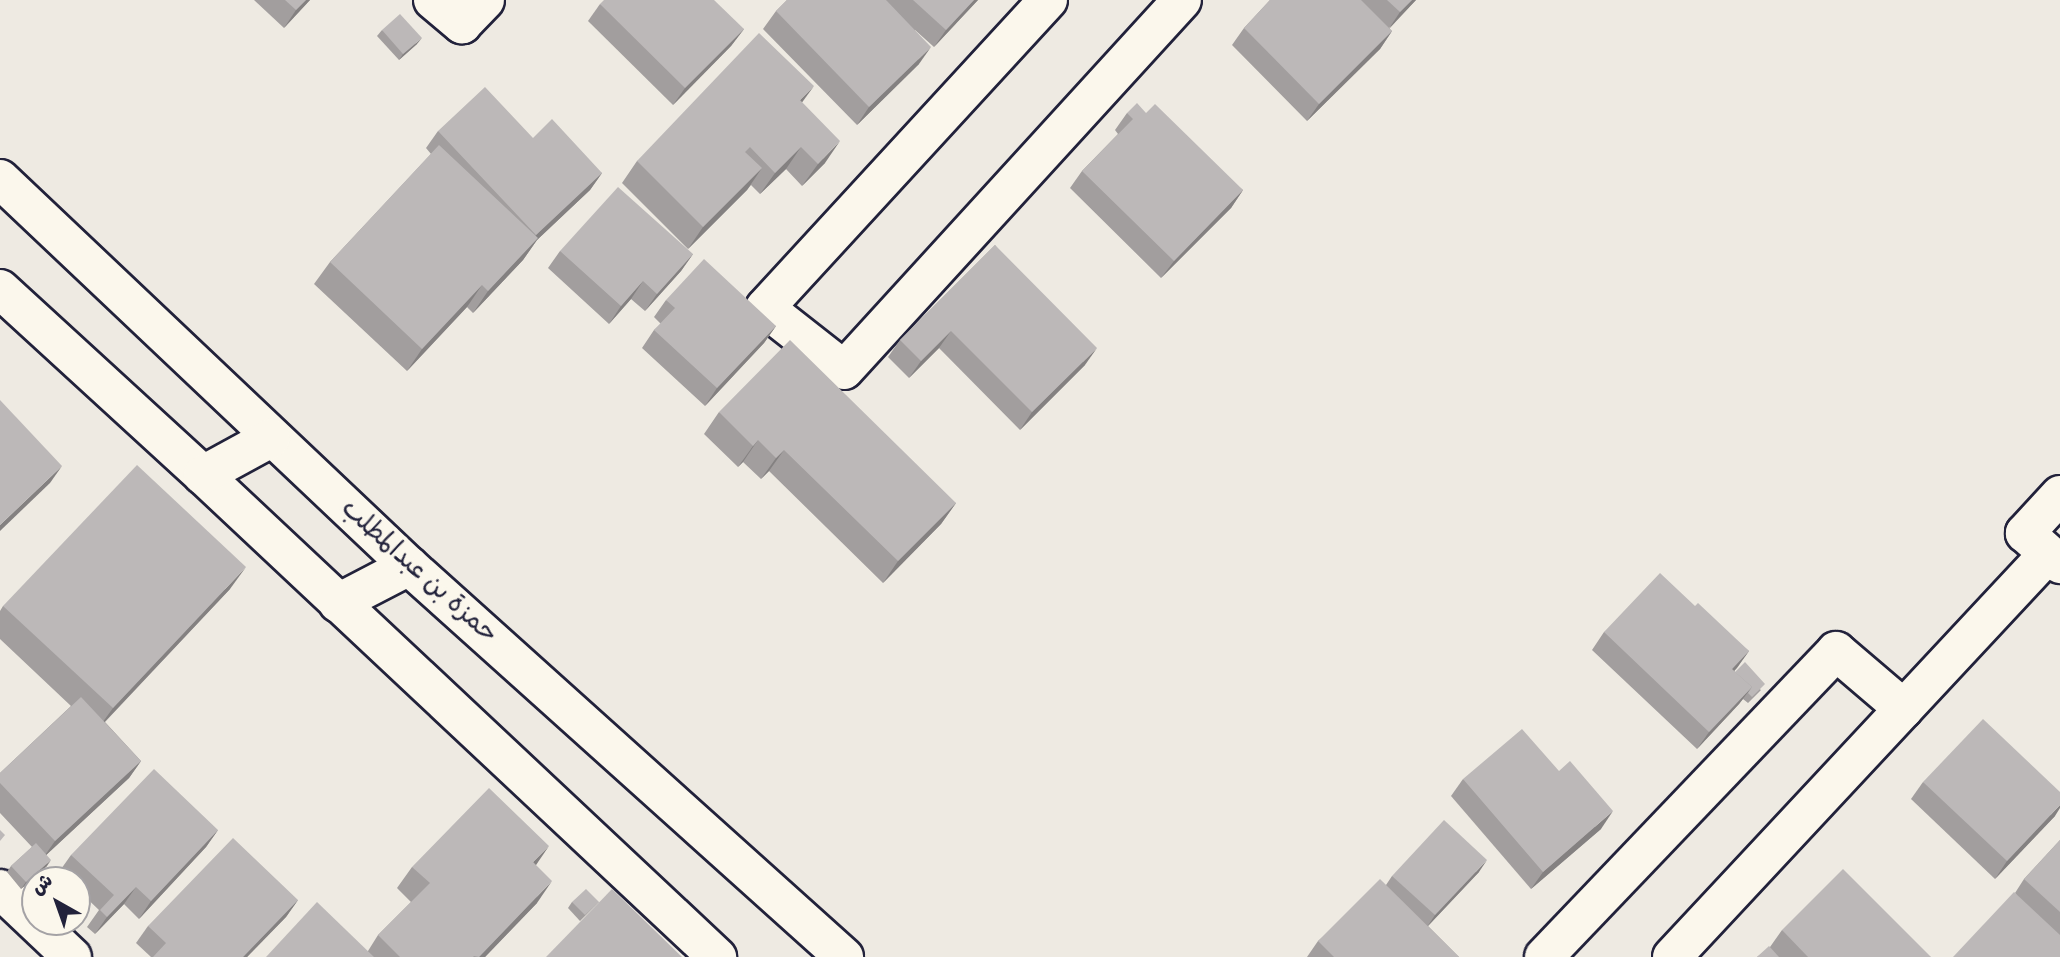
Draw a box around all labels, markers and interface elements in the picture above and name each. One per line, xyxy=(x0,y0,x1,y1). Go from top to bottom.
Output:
street label: حمزة بن عبدالمطلب xyxy=(333,494,503,652)
north arrow xyxy=(21,866,91,936)
text: ش xyxy=(27,869,60,903)

